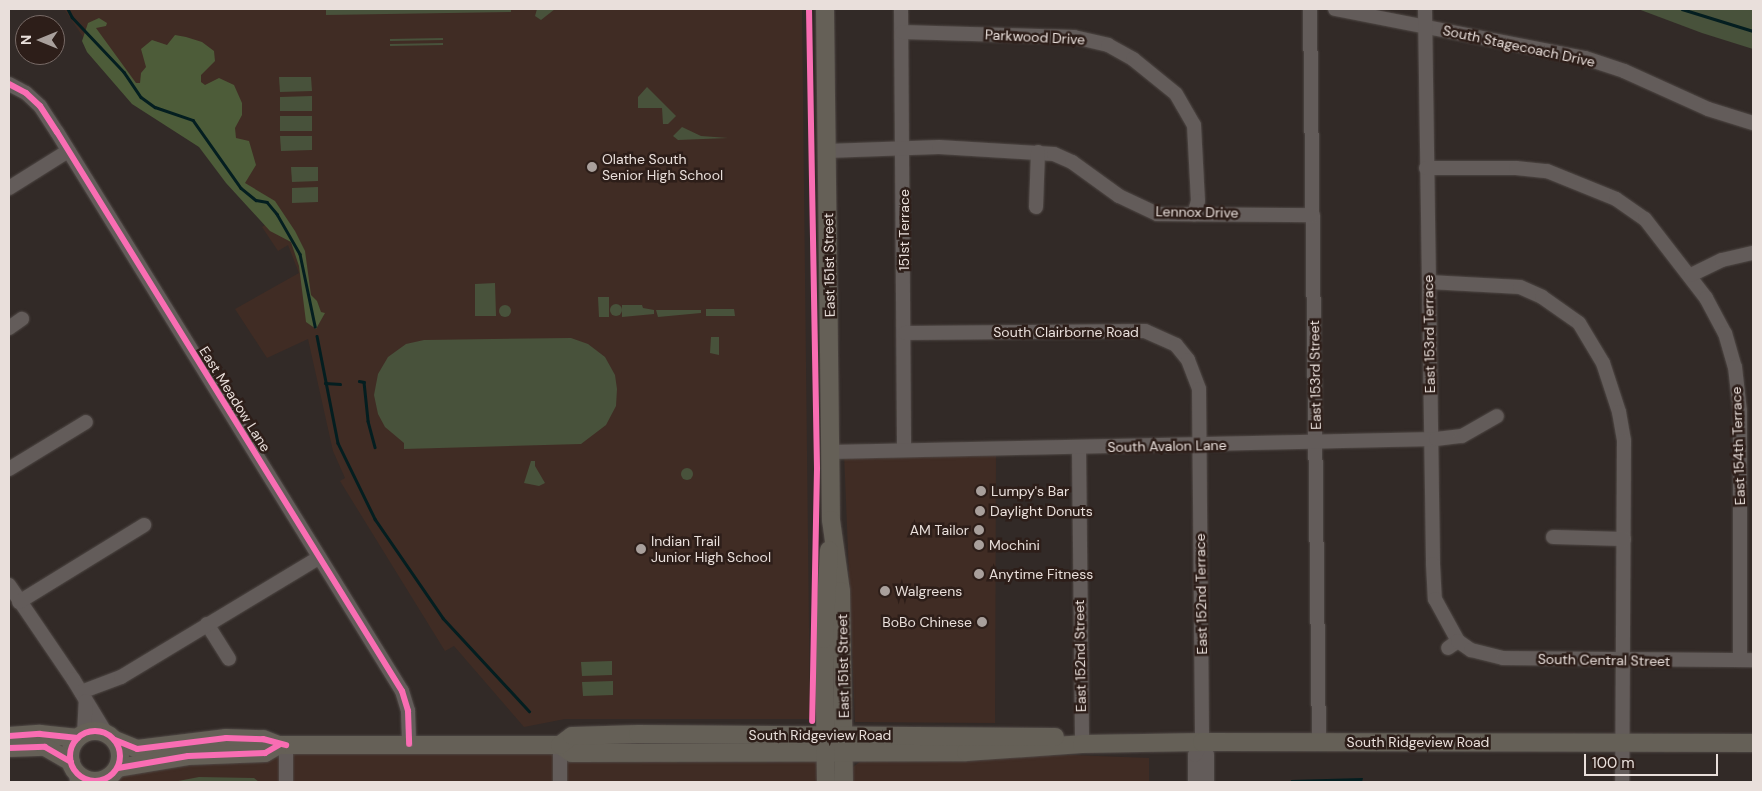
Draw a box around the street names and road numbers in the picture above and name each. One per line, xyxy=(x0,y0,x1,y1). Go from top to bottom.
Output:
street label: South Stagecoach Drive xyxy=(1441,22,1597,70)
street label: Parkwood Drive xyxy=(984,26,1086,48)
street label: 151st Terrace xyxy=(896,189,912,271)
street label: Lennox Drive xyxy=(1155,203,1239,221)
street label: East 151st Street xyxy=(820,213,838,317)
street label: East 153rd Terrace xyxy=(1420,275,1438,393)
street label: East 153rd Street xyxy=(1306,320,1324,430)
street label: South Clairborne Road xyxy=(993,324,1139,340)
street label: East Meadow Lane xyxy=(196,343,274,455)
street label: East 154th Terrace xyxy=(1728,386,1748,506)
street label: South Avalon Lane xyxy=(1107,437,1227,455)
street label: East 152nd Terrace xyxy=(1192,533,1210,655)
street label: East 152nd Street xyxy=(1071,600,1089,712)
street label: East 151st Street xyxy=(834,614,852,718)
street label: South Central Street xyxy=(1538,650,1670,670)
street label: South Ridgeview Road xyxy=(749,727,891,743)
street label: South Ridgeview Road xyxy=(1347,734,1489,750)

